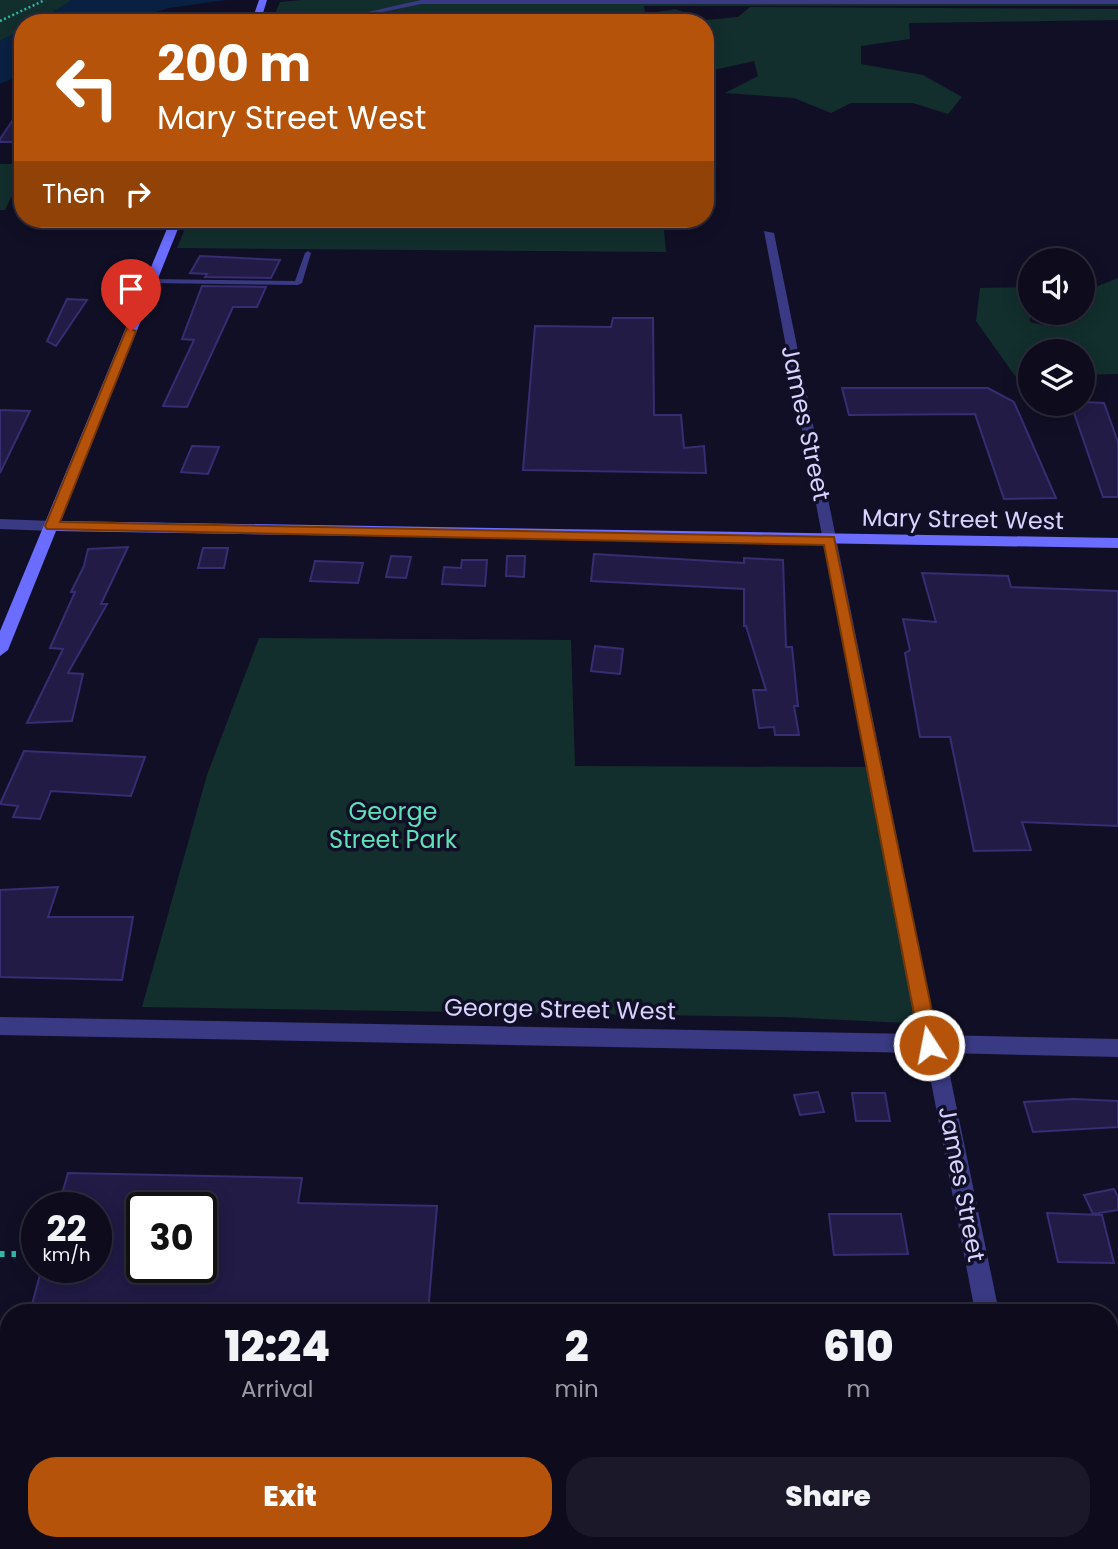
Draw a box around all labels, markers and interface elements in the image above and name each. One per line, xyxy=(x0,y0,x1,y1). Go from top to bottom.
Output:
text: 200 m xyxy=(157,30,311,98)
icon: left xyxy=(42,42,133,133)
text: Mary Street West xyxy=(157,95,426,140)
icon: right xyxy=(119,175,157,213)
text: Then xyxy=(42,176,105,212)
map controls xyxy=(1018,248,1095,416)
button: sound xyxy=(1018,248,1095,325)
pin xyxy=(101,259,161,331)
icon: arrive xyxy=(112,270,150,308)
button: layers xyxy=(1018,339,1095,416)
street label: James Street xyxy=(773,342,839,504)
street label: Mary Street West xyxy=(862,501,1064,537)
park label: George Street Park xyxy=(329,795,458,856)
street label: George Street West xyxy=(444,990,676,1028)
position arrow xyxy=(892,1008,966,1082)
street label: James Street xyxy=(931,1103,993,1265)
speed limit sign: 30 xyxy=(126,1192,217,1283)
text: 22 xyxy=(47,1204,86,1253)
text: km/h xyxy=(43,1242,90,1267)
text: 12:24 xyxy=(224,1317,330,1376)
text: 2 xyxy=(565,1317,589,1376)
text: 610 xyxy=(823,1317,894,1376)
text: Arrival xyxy=(241,1373,314,1405)
text: min xyxy=(555,1373,599,1405)
text: m xyxy=(846,1373,870,1405)
button: Exit xyxy=(28,1457,552,1537)
button: Share xyxy=(566,1457,1090,1537)

